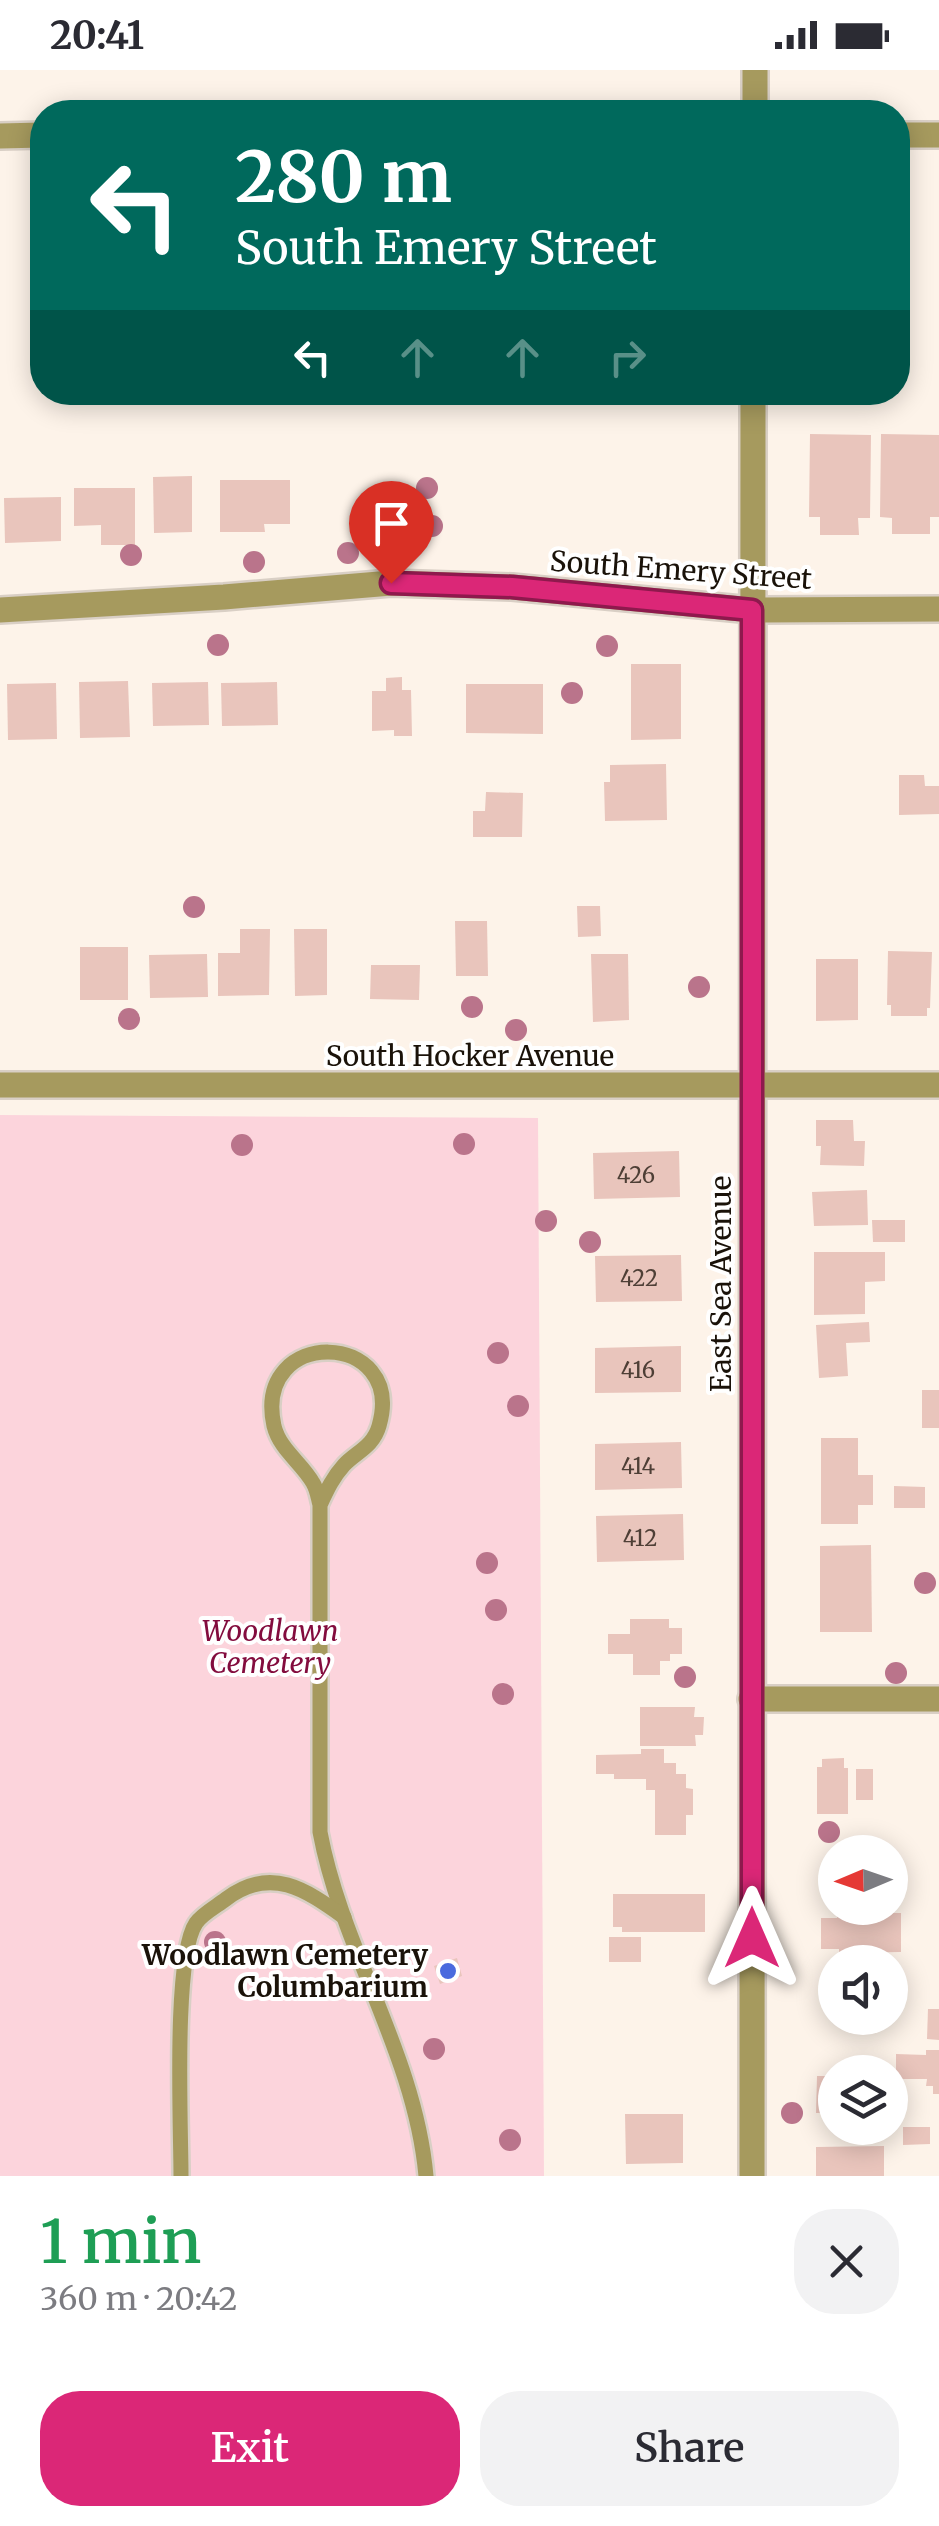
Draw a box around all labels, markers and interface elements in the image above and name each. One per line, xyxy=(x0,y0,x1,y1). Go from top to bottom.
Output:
text: 20:41 xyxy=(50,12,144,59)
text: 280 m xyxy=(235,133,452,221)
icon: left xyxy=(70,140,200,270)
text: South Emery Street xyxy=(235,220,657,276)
icon: left xyxy=(285,330,340,385)
icon: ahead xyxy=(390,330,445,385)
icon: ahead xyxy=(495,330,550,385)
icon: right xyxy=(600,330,655,385)
pin xyxy=(349,481,434,584)
icon: arrive xyxy=(364,496,419,551)
street label: South Emery Street xyxy=(549,543,813,597)
street label: South Hocker Avenue xyxy=(326,1038,614,1074)
house number: 426 xyxy=(617,1161,655,1189)
street label: East Sea Avenue xyxy=(703,1176,739,1392)
house number: 422 xyxy=(620,1264,658,1292)
house number: 416 xyxy=(621,1356,655,1384)
house number: 414 xyxy=(621,1452,656,1480)
house number: 412 xyxy=(623,1524,657,1552)
park label: Woodlawn Cemetery xyxy=(202,1613,338,1681)
north arrow xyxy=(818,1835,908,1925)
map controls xyxy=(818,1835,908,2145)
position arrow xyxy=(700,1886,804,1990)
place label: Woodlawn Cemetery Columbarium xyxy=(141,1937,428,2005)
button: sound xyxy=(818,1945,908,2035)
marker: Woodlawn Cemetery Columbarium xyxy=(437,1960,459,1982)
button: layers xyxy=(818,2055,908,2145)
text: 1 min xyxy=(40,2204,201,2279)
button: close xyxy=(794,2209,899,2314)
text: 360 m · 20:42 xyxy=(40,2279,238,2319)
button: Exit xyxy=(40,2391,460,2506)
button: Share xyxy=(480,2391,899,2506)

